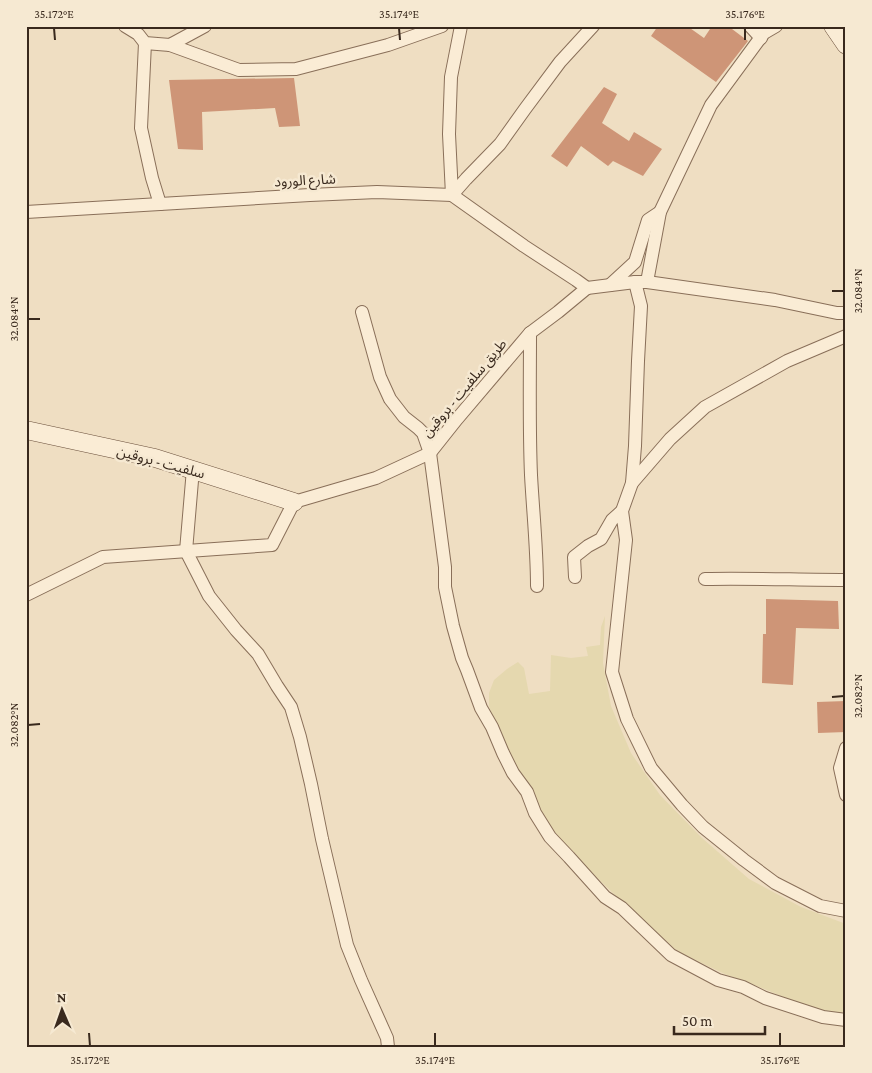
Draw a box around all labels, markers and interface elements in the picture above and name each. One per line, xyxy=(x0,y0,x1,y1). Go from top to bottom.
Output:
text: 35.172°E xyxy=(34,7,74,21)
text: 35.174°E xyxy=(379,7,419,21)
text: 35.176°E xyxy=(725,7,765,21)
street label: شارع الورود xyxy=(274,170,336,193)
text: 32.084°N xyxy=(851,268,865,314)
text: 32.084°N xyxy=(7,296,21,342)
street label: طريق سلفيت - بروقين xyxy=(418,336,511,442)
street label: سلفيت - بروقين xyxy=(115,443,207,482)
text: 32.082°N xyxy=(851,674,865,718)
text: 32.082°N xyxy=(7,703,21,747)
north arrow xyxy=(38,986,88,1036)
text: N xyxy=(56,989,67,1005)
scale bar xyxy=(674,1003,766,1035)
text: 50 m xyxy=(682,1013,712,1029)
text: 35.172°E xyxy=(70,1053,110,1067)
text: 35.174°E xyxy=(415,1053,455,1067)
text: 35.176°E xyxy=(760,1053,800,1067)

